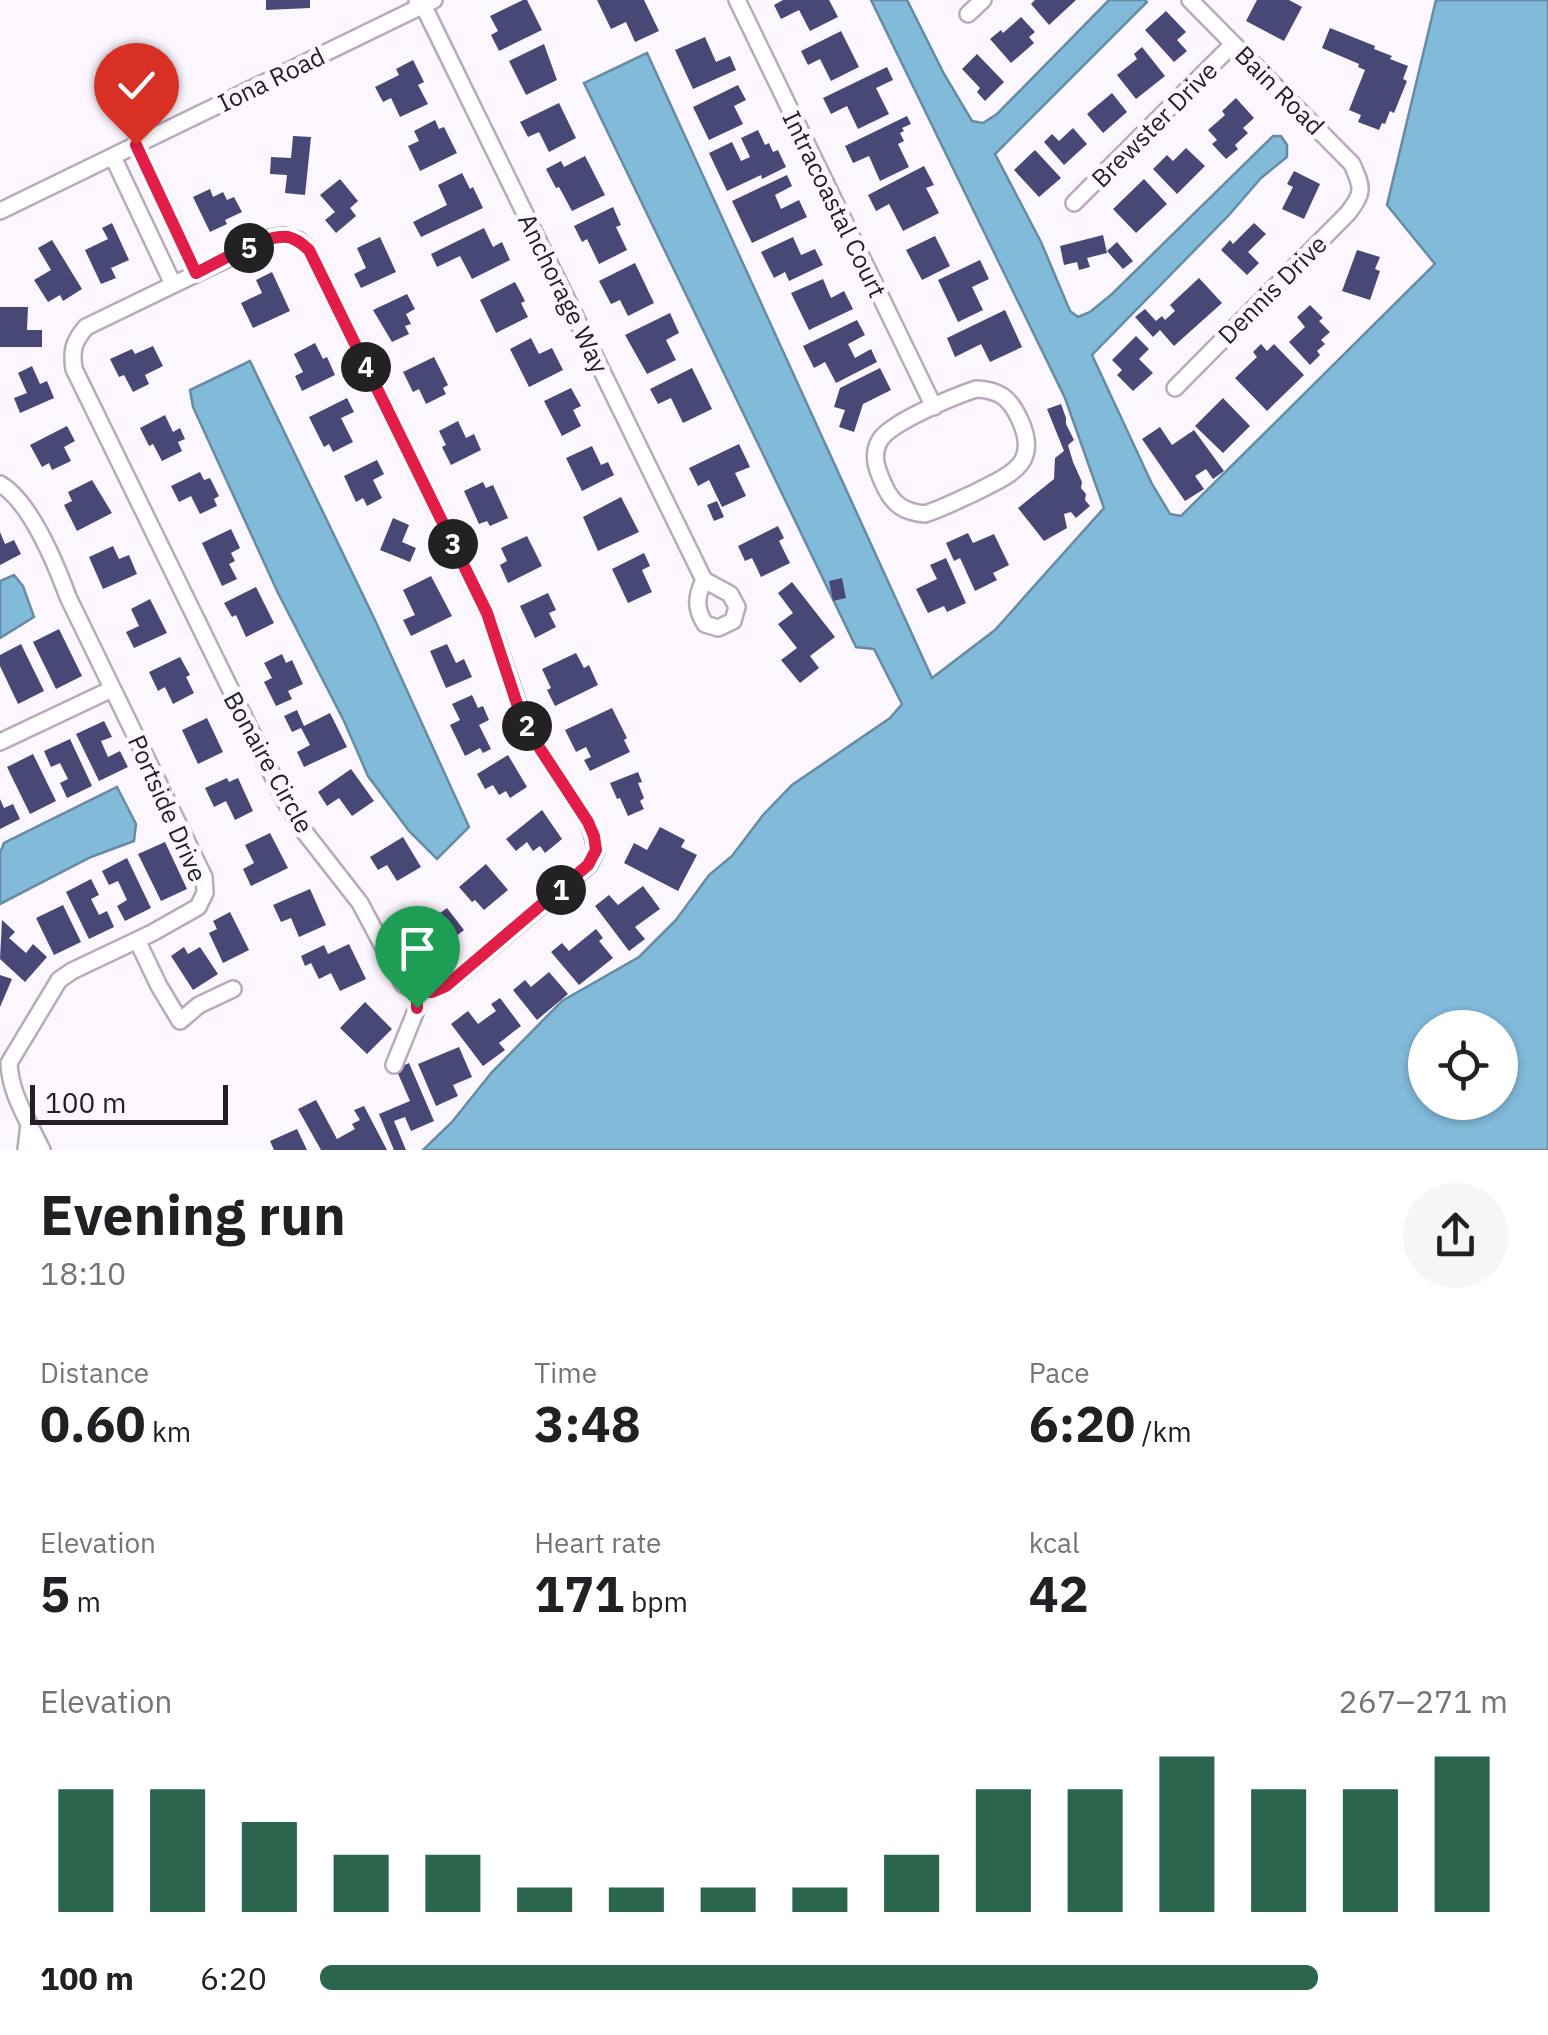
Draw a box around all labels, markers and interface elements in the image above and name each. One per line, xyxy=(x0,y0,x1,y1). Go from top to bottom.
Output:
street label: Bain Road xyxy=(1228,38,1332,142)
street label: Iona Road xyxy=(212,39,330,119)
pin xyxy=(94,43,179,146)
street label: Brewster Drive xyxy=(1084,54,1224,194)
icon: check xyxy=(109,58,164,113)
street label: Intracoastal Court xyxy=(776,105,894,303)
street label: Anchorage Way xyxy=(511,208,617,379)
pin: 5 xyxy=(224,223,274,273)
street label: Dennis Drive xyxy=(1210,227,1334,351)
text: 5 xyxy=(241,229,257,266)
pin: 4 xyxy=(341,342,391,392)
text: 4 xyxy=(358,348,374,385)
pin: 3 xyxy=(428,519,478,569)
text: 3 xyxy=(445,525,461,562)
street label: Bonaire Circle xyxy=(217,685,321,839)
pin: 2 xyxy=(502,701,552,751)
text: 2 xyxy=(519,707,535,744)
street label: Portside Drive xyxy=(121,729,215,887)
pin: 1 xyxy=(536,865,586,915)
text: 1 xyxy=(553,871,569,908)
pin xyxy=(375,906,460,1009)
icon: arrive xyxy=(390,921,445,976)
map controls xyxy=(1408,1010,1518,1120)
button: locate xyxy=(1408,1010,1518,1120)
scale bar xyxy=(30,1080,228,1124)
text: 100 m xyxy=(45,1084,126,1121)
text: Evening run xyxy=(40,1179,346,1250)
button: share xyxy=(1403,1183,1508,1288)
text: 18:10 xyxy=(40,1252,126,1294)
text: Distance xyxy=(40,1354,149,1391)
text: Time xyxy=(534,1354,597,1391)
text: Pace xyxy=(1029,1354,1090,1391)
text: 0.60 xyxy=(40,1391,146,1456)
text: 3:48 xyxy=(534,1391,641,1456)
text: 6:20 xyxy=(1029,1391,1135,1456)
text: km xyxy=(146,1413,191,1450)
text: /km xyxy=(1135,1413,1192,1450)
text: Elevation xyxy=(40,1524,156,1561)
text: Heart rate xyxy=(534,1524,661,1561)
text: kcal xyxy=(1029,1524,1080,1561)
text: 5 xyxy=(40,1561,70,1626)
text: 171 xyxy=(534,1561,624,1626)
text: 42 xyxy=(1029,1561,1089,1626)
text: m xyxy=(70,1583,101,1620)
text: bpm xyxy=(624,1583,688,1620)
text: Elevation xyxy=(40,1680,173,1722)
text: 267–271 m xyxy=(1338,1680,1508,1722)
text: 100 m xyxy=(40,1957,134,1999)
text: 6:20 xyxy=(200,1957,267,1999)

